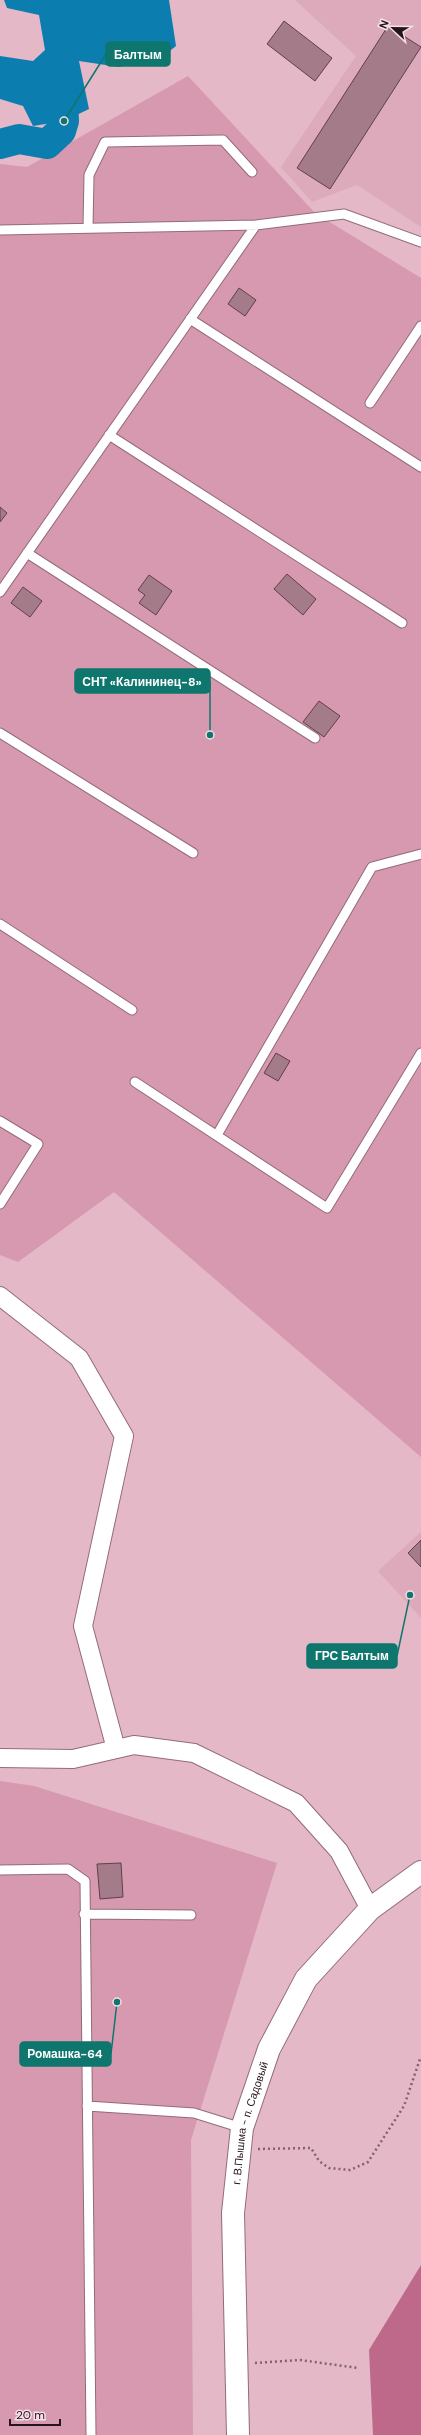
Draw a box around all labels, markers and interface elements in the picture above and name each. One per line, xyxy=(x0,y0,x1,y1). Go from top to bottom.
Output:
north arrow xyxy=(373,8,413,48)
text: N xyxy=(376,18,392,31)
callout: Балтым xyxy=(106,42,170,66)
text: Балтым xyxy=(114,47,162,63)
callout: СНТ «Калининец-8» xyxy=(75,669,210,693)
text: СНТ «Калининец-8» xyxy=(82,674,202,690)
callout: ГРС Балтым xyxy=(307,1644,397,1668)
text: ГРС Балтым xyxy=(315,1648,389,1664)
callout: Ромашка-64 xyxy=(20,2042,111,2066)
text: Ромашка-64 xyxy=(27,2046,103,2062)
street label: г. В.Пышма - п. Садовый xyxy=(229,2060,271,2185)
scale bar xyxy=(10,2401,60,2427)
text: 20 m xyxy=(16,2407,45,2423)

